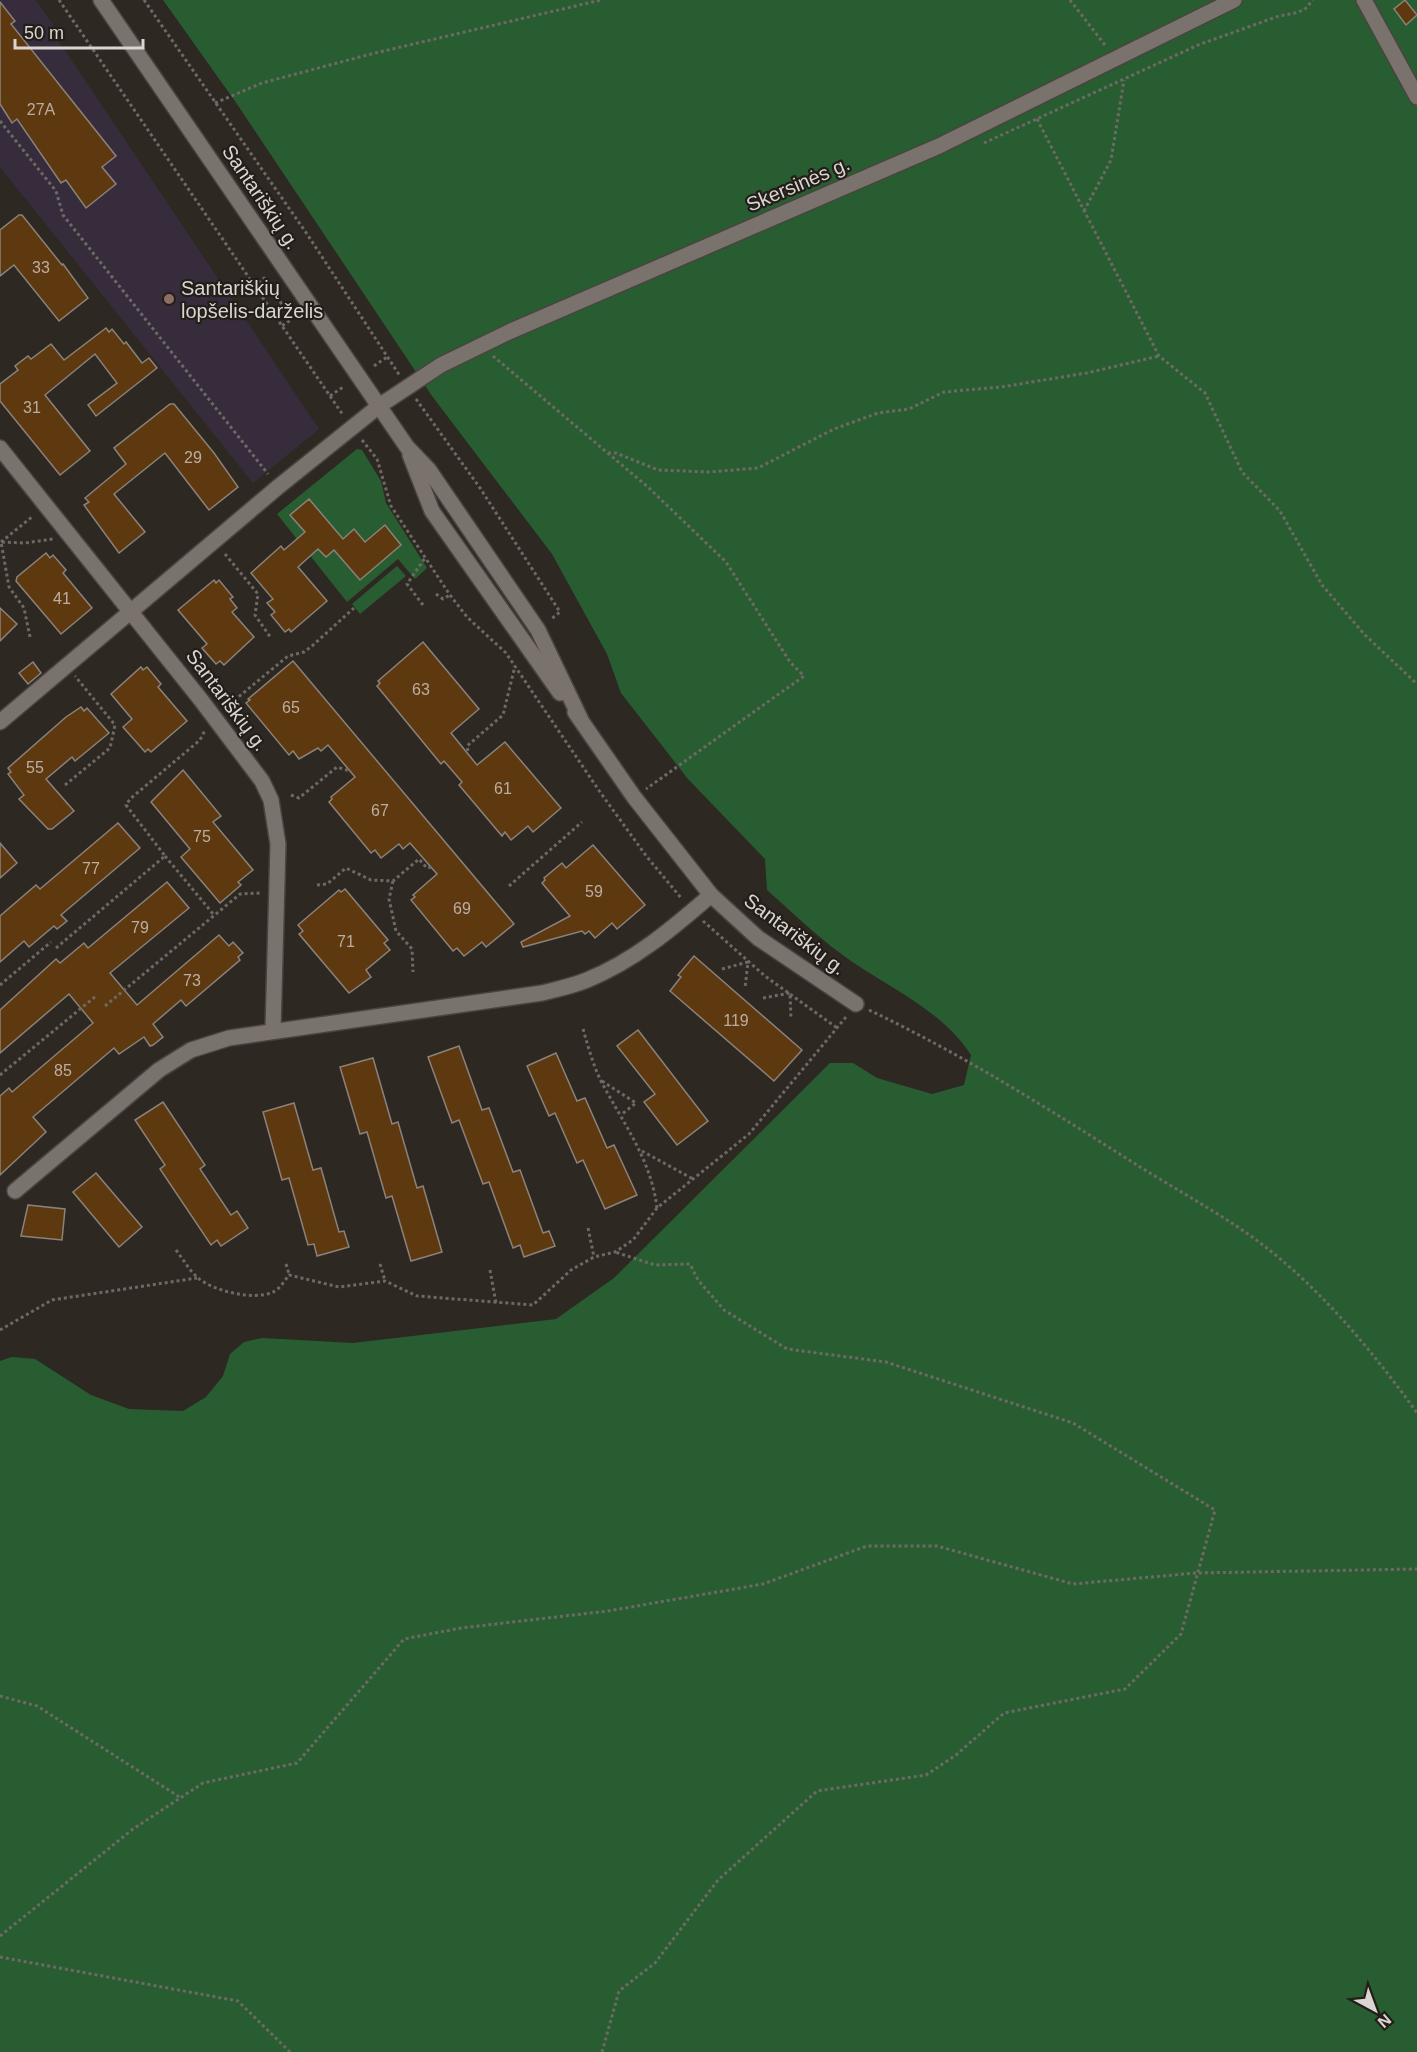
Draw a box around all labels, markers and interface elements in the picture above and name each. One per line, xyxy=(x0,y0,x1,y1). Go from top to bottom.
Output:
scale bar xyxy=(15,12,142,50)
text: 50 m xyxy=(24,23,64,43)
house number: 27A xyxy=(27,101,56,118)
street label: Santariškių g. xyxy=(218,141,304,253)
street label: Skersinės g. xyxy=(743,152,853,216)
house number: 33 xyxy=(32,259,50,276)
place label: Santariškių lopšelis-darželis xyxy=(181,277,323,322)
marker: Santariškių lopšelis-darželis xyxy=(162,292,176,306)
house number: 31 xyxy=(23,399,41,416)
house number: 29 xyxy=(184,449,202,466)
house number: 41 xyxy=(53,590,71,607)
street label: Santariškių g. xyxy=(182,645,272,755)
house number: 63 xyxy=(412,681,430,698)
house number: 65 xyxy=(282,699,300,716)
house number: 55 xyxy=(26,759,44,776)
house number: 61 xyxy=(494,780,512,797)
house number: 67 xyxy=(371,802,389,819)
house number: 75 xyxy=(193,828,211,845)
house number: 77 xyxy=(82,860,100,877)
house number: 59 xyxy=(585,883,603,900)
street label: Santariškių g. xyxy=(740,889,850,979)
house number: 69 xyxy=(453,900,471,917)
house number: 79 xyxy=(131,919,149,936)
house number: 71 xyxy=(337,933,355,950)
house number: 73 xyxy=(183,972,201,989)
house number: 119 xyxy=(723,1012,749,1029)
house number: 85 xyxy=(54,1062,72,1079)
north arrow xyxy=(1345,1980,1405,2040)
text: N xyxy=(1375,2011,1394,2031)

